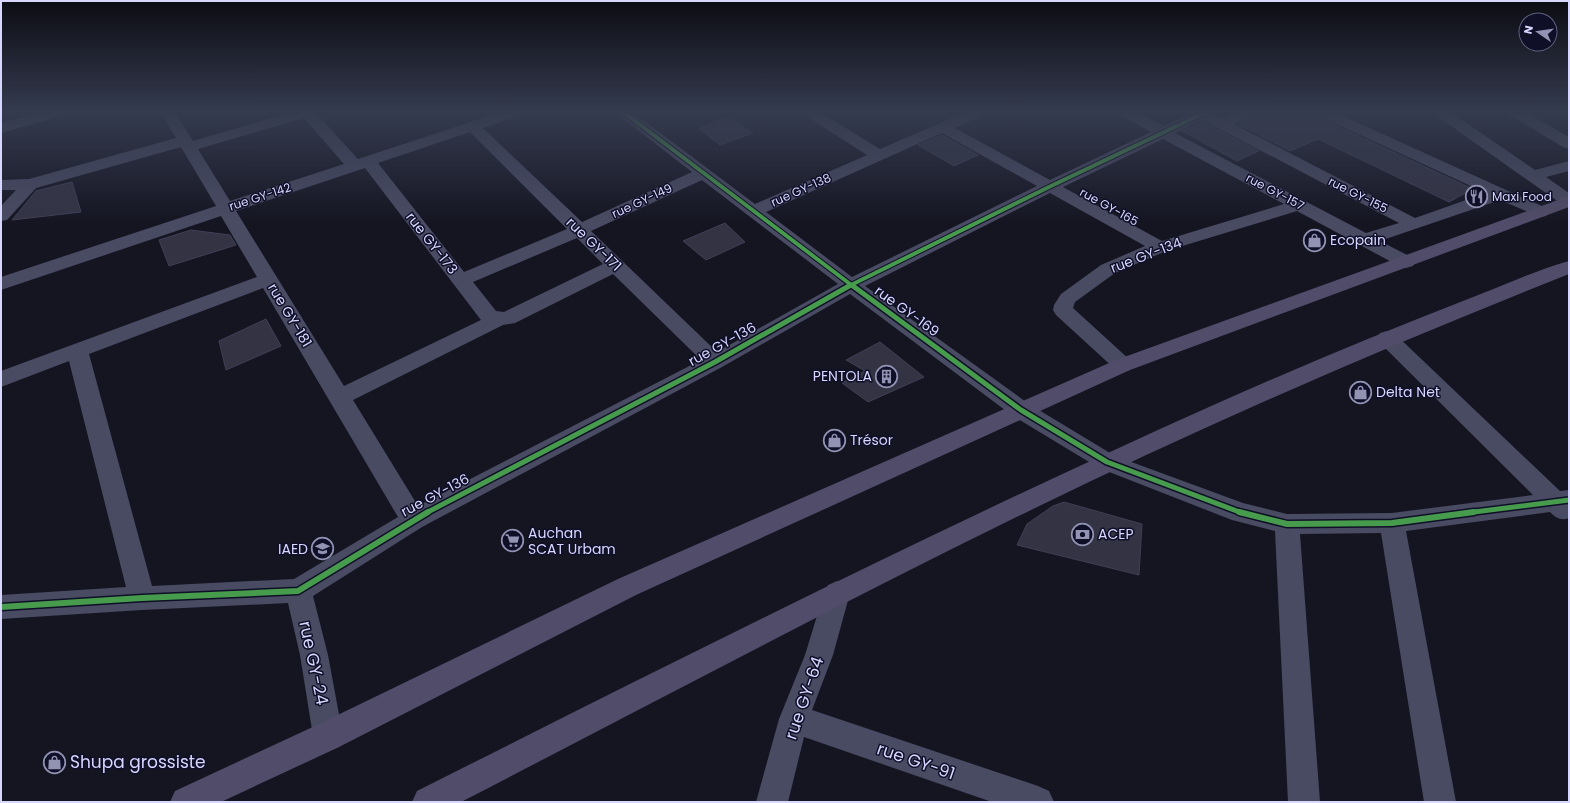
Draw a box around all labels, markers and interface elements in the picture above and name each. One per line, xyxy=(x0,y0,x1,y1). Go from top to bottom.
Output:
north arrow xyxy=(1518,12,1558,52)
text: N xyxy=(1520,24,1537,36)
street label: rue GY-138 xyxy=(768,169,834,210)
street label: rue GY-157 xyxy=(1243,169,1308,214)
street label: rue GY-155 xyxy=(1326,172,1391,217)
street label: rue GY-142 xyxy=(227,179,293,215)
street label: rue GY-149 xyxy=(609,179,675,222)
street label: rue GY-165 xyxy=(1077,183,1142,230)
restaurant icon: Maxi Food xyxy=(1464,184,1490,210)
place label: Maxi Food xyxy=(1492,188,1552,205)
street label: rue GY-173 xyxy=(401,208,463,278)
street label: rue GY-171 xyxy=(562,212,626,276)
shop icon: Ecopain xyxy=(1301,227,1327,253)
place label: Ecopain xyxy=(1330,230,1386,250)
street label: rue GY-134 xyxy=(1107,232,1185,278)
street label: rue GY-181 xyxy=(263,279,317,351)
street label: rue GY-169 xyxy=(871,281,943,341)
street label: rue GY-136 xyxy=(684,317,760,371)
building icon: PENTOLA xyxy=(874,363,900,389)
place label: PENTOLA xyxy=(813,366,872,386)
shop icon: Delta Net xyxy=(1348,379,1374,405)
place label: Delta Net xyxy=(1376,382,1440,402)
shop icon: Trésor xyxy=(821,427,847,453)
place label: Trésor xyxy=(850,430,893,450)
street label: rue GY-136 xyxy=(397,469,473,521)
bank icon: ACEP xyxy=(1069,521,1095,547)
place label: Auchan SCAT Urbam xyxy=(528,523,616,559)
place label: ACEP xyxy=(1098,524,1134,544)
supermarket icon: Auchan SCAT Urbam xyxy=(499,528,525,554)
school or university icon: IAED xyxy=(310,536,336,562)
place label: IAED xyxy=(278,539,308,559)
street label: rue GY-24 xyxy=(293,619,335,708)
street label: rue GY-64 xyxy=(779,653,829,743)
street label: rue GY-91 xyxy=(874,736,958,786)
shop icon: Shupa grossiste xyxy=(42,749,68,775)
place label: Shupa grossiste xyxy=(70,750,206,774)

